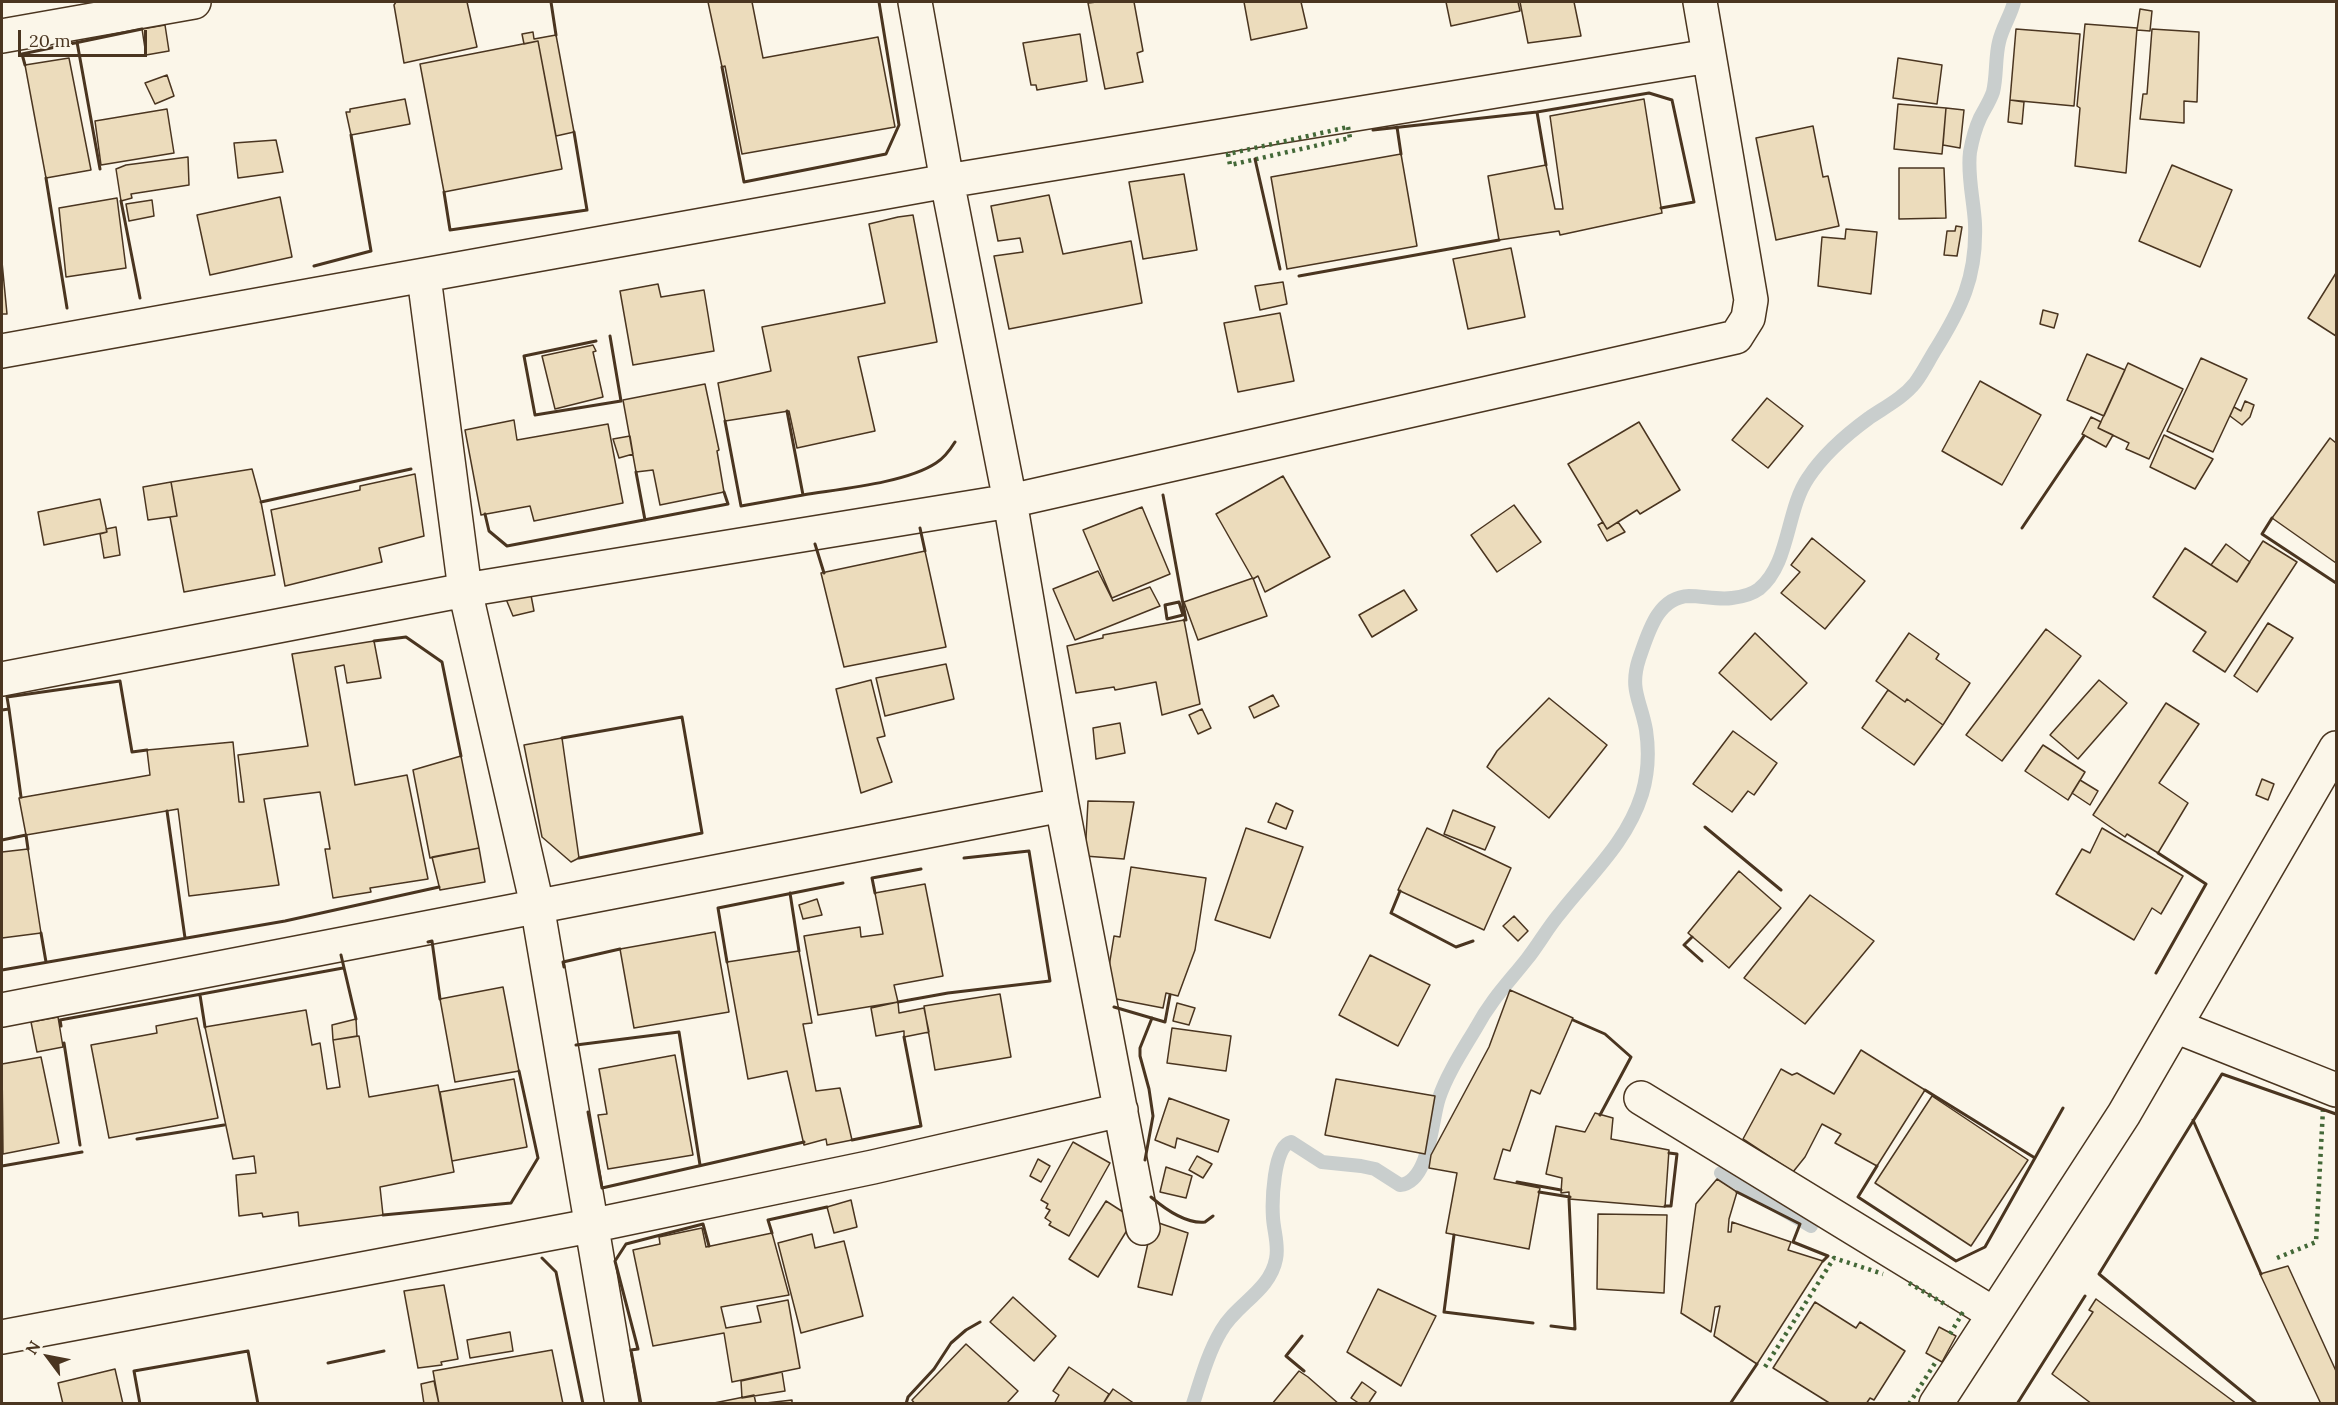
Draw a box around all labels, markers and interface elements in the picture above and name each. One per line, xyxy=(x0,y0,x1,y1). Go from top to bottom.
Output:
scale bar xyxy=(21,18,150,56)
text: 20 m xyxy=(29,29,71,52)
north arrow xyxy=(18,1327,78,1387)
text: N xyxy=(21,1337,44,1358)

